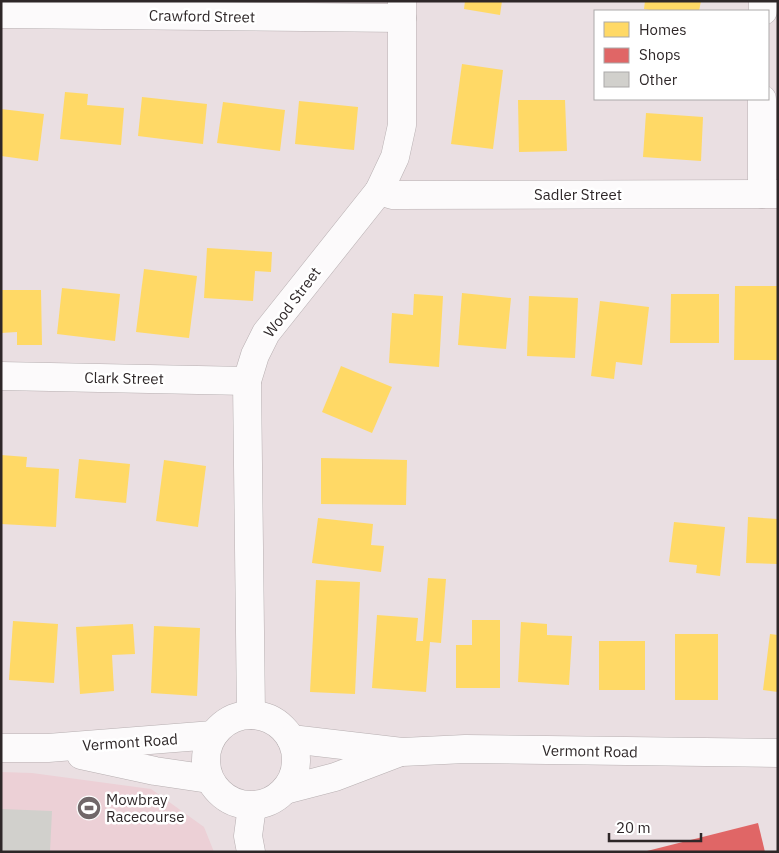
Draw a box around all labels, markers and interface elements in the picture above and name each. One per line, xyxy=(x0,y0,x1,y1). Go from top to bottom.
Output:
street label: Crawford Street xyxy=(149,6,255,26)
legend xyxy=(594,10,769,100)
text: Homes xyxy=(639,20,687,39)
text: Shops xyxy=(639,45,681,64)
text: Other xyxy=(639,70,678,89)
street label: Sadler Street xyxy=(534,185,622,204)
street label: Wood Street xyxy=(259,263,325,341)
street label: Clark Street xyxy=(84,368,164,388)
street label: Vermont Road xyxy=(82,729,178,755)
street label: Vermont Road xyxy=(542,741,638,761)
place label: Mowbray Racecourse xyxy=(106,790,185,826)
sports icon: Mowbray Racecourse xyxy=(76,795,102,821)
scale bar xyxy=(609,810,702,842)
text: 20 m xyxy=(616,818,651,837)

